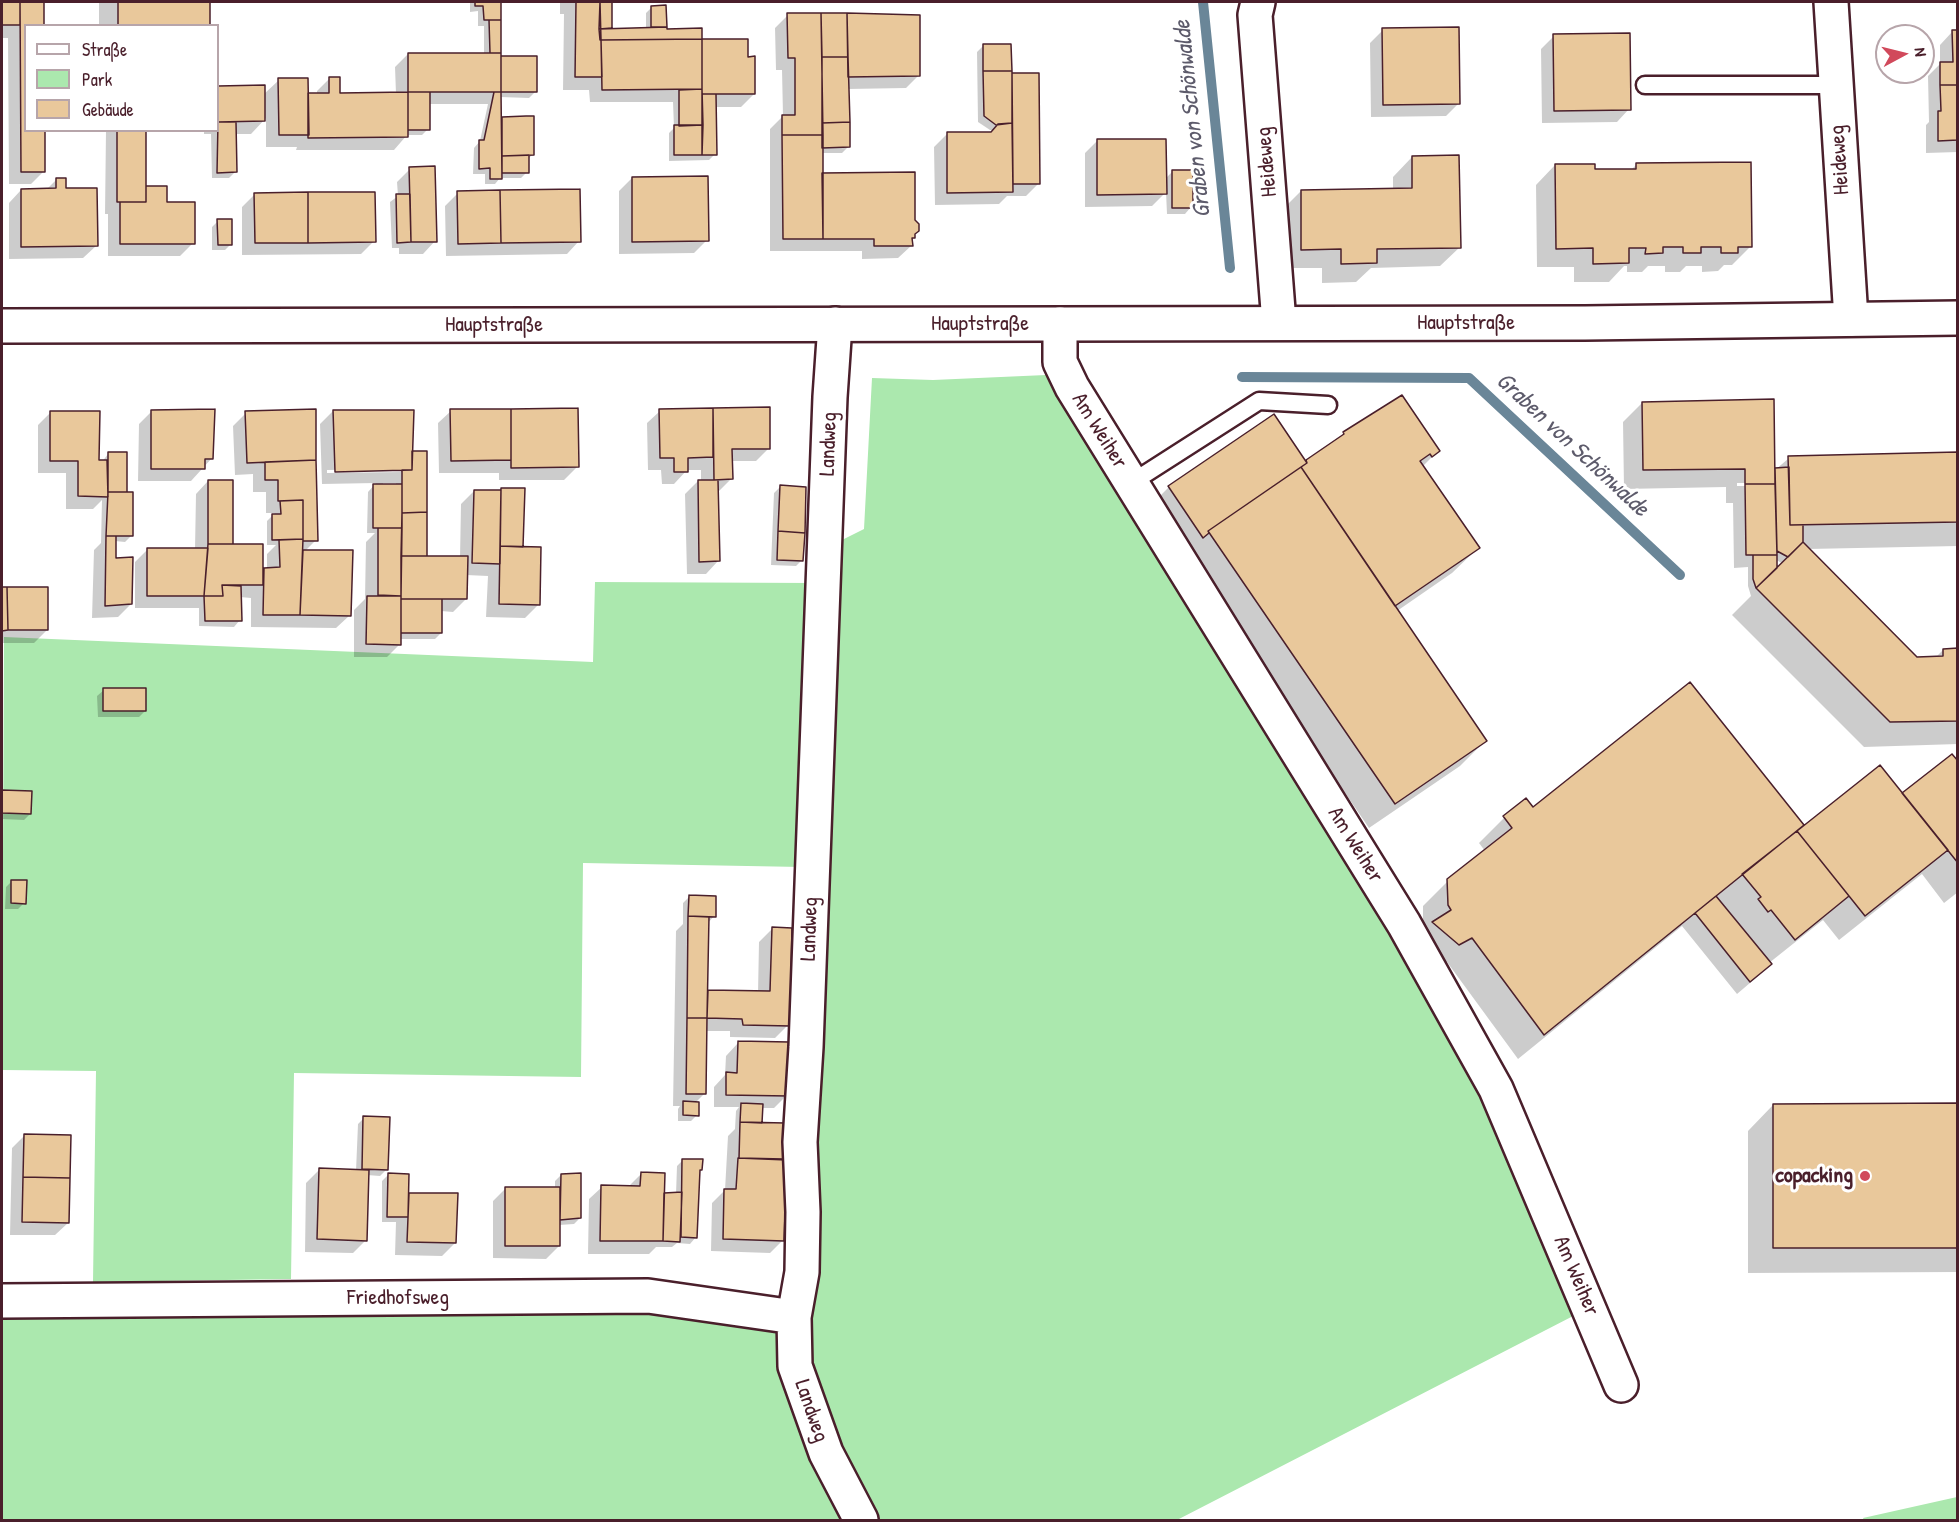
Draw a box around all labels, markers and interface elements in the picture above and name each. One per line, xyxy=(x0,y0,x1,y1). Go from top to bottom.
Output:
water label: Graben von Schönwalde xyxy=(1168,19,1218,219)
legend xyxy=(24,24,219,132)
north arrow xyxy=(1875,24,1935,84)
text: Straße xyxy=(82,37,127,62)
text: N xyxy=(1909,46,1932,58)
text: Park xyxy=(82,67,112,92)
text: Gebäude xyxy=(82,97,134,122)
street label: Heideweg xyxy=(1824,124,1856,196)
street label: Heideweg xyxy=(1251,126,1283,198)
street label: Hauptstraße xyxy=(1417,310,1515,336)
street label: Hauptstraße xyxy=(931,311,1029,337)
street label: Hauptstraße xyxy=(445,312,543,338)
water label: Graben von Schönwalde xyxy=(1490,367,1654,523)
street label: Am Weiher xyxy=(1065,388,1133,474)
street label: Landweg xyxy=(815,412,843,476)
street label: Am Weiher xyxy=(1321,802,1389,888)
street label: Landweg xyxy=(796,897,824,961)
place label: copacking xyxy=(1775,1163,1853,1189)
marker: copacking xyxy=(1858,1169,1872,1183)
street label: Am Weiher xyxy=(1547,1232,1605,1320)
street label: Friedhofsweg xyxy=(347,1285,449,1311)
street label: Landweg xyxy=(788,1376,834,1446)

